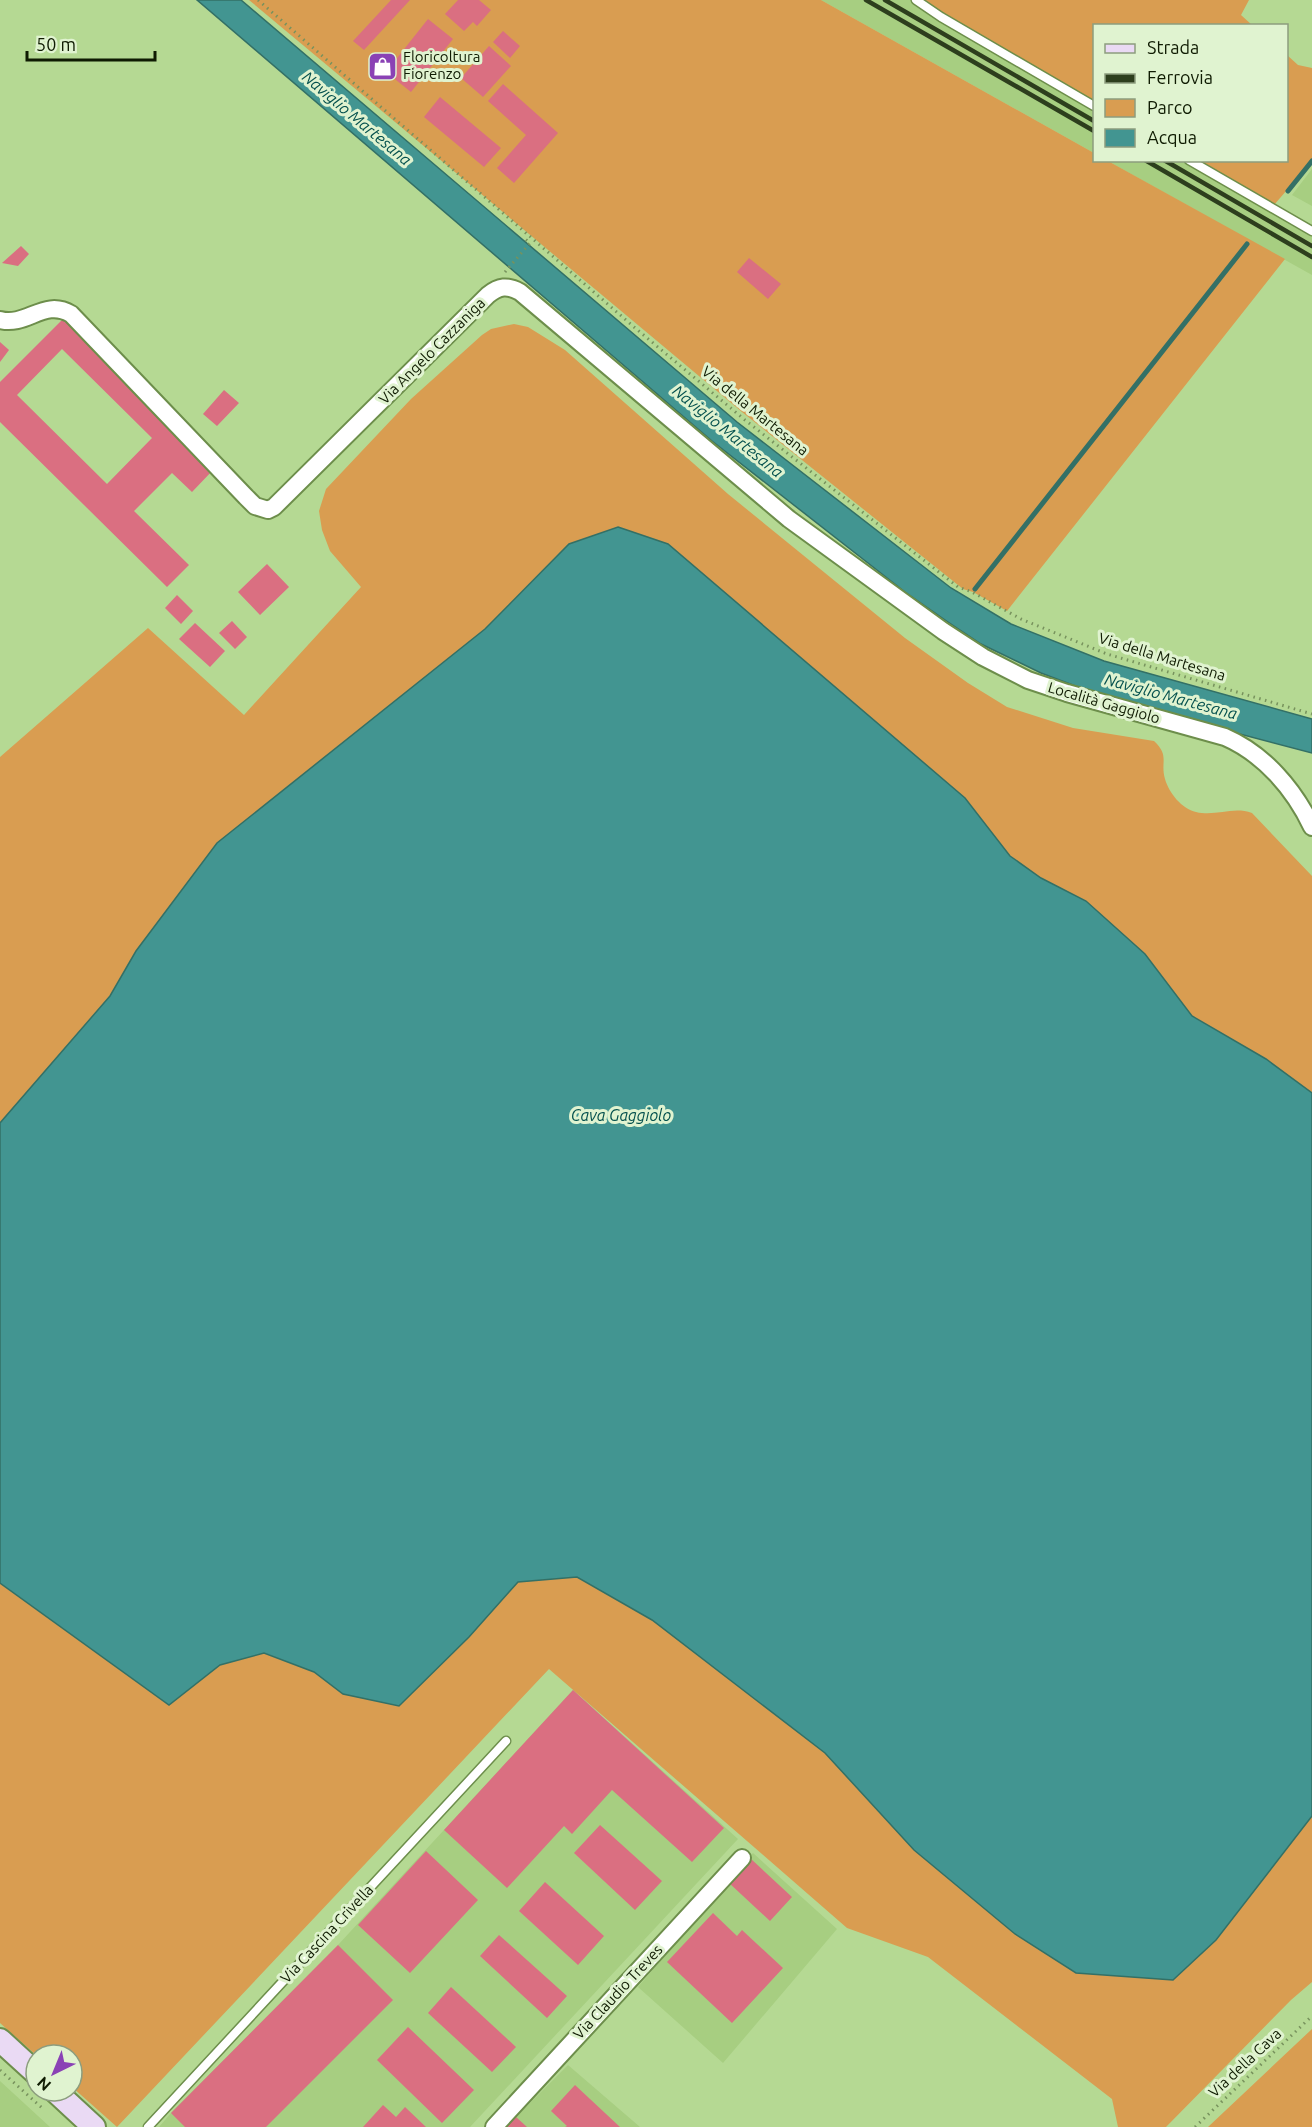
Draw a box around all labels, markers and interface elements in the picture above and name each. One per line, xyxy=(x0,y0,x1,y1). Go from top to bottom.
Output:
scale bar xyxy=(27,24,154,62)
legend xyxy=(1093,24,1288,162)
text: 50 m xyxy=(36,34,76,54)
text: Strada xyxy=(1147,37,1199,57)
place label: Floricoltura Fiorenzo xyxy=(403,48,480,82)
shop icon: Floricoltura Fiorenzo xyxy=(366,50,398,82)
water label: Naviglio Martesana xyxy=(299,67,415,169)
text: Ferrovia xyxy=(1147,67,1213,87)
text: Parco xyxy=(1147,97,1193,117)
text: Acqua xyxy=(1147,127,1197,147)
street label: Via Angelo Cazzaniga xyxy=(375,294,488,407)
street label: Via della Martesana xyxy=(699,362,812,459)
water label: Naviglio Martesana xyxy=(669,381,787,481)
street label: Via della Martesana xyxy=(1097,629,1228,684)
water label: Naviglio Martesana xyxy=(1103,670,1240,722)
street label: Località Gaggiolo xyxy=(1046,678,1162,727)
water label: Cava Gaggiolo xyxy=(571,1106,671,1124)
street label: Via Cascina Crivella xyxy=(277,1881,377,1986)
street label: Via Claudio Treves xyxy=(570,1941,666,2042)
street label: Via della Cava xyxy=(1205,2025,1284,2100)
north arrow xyxy=(24,2043,84,2103)
text: N xyxy=(33,2073,54,2095)

